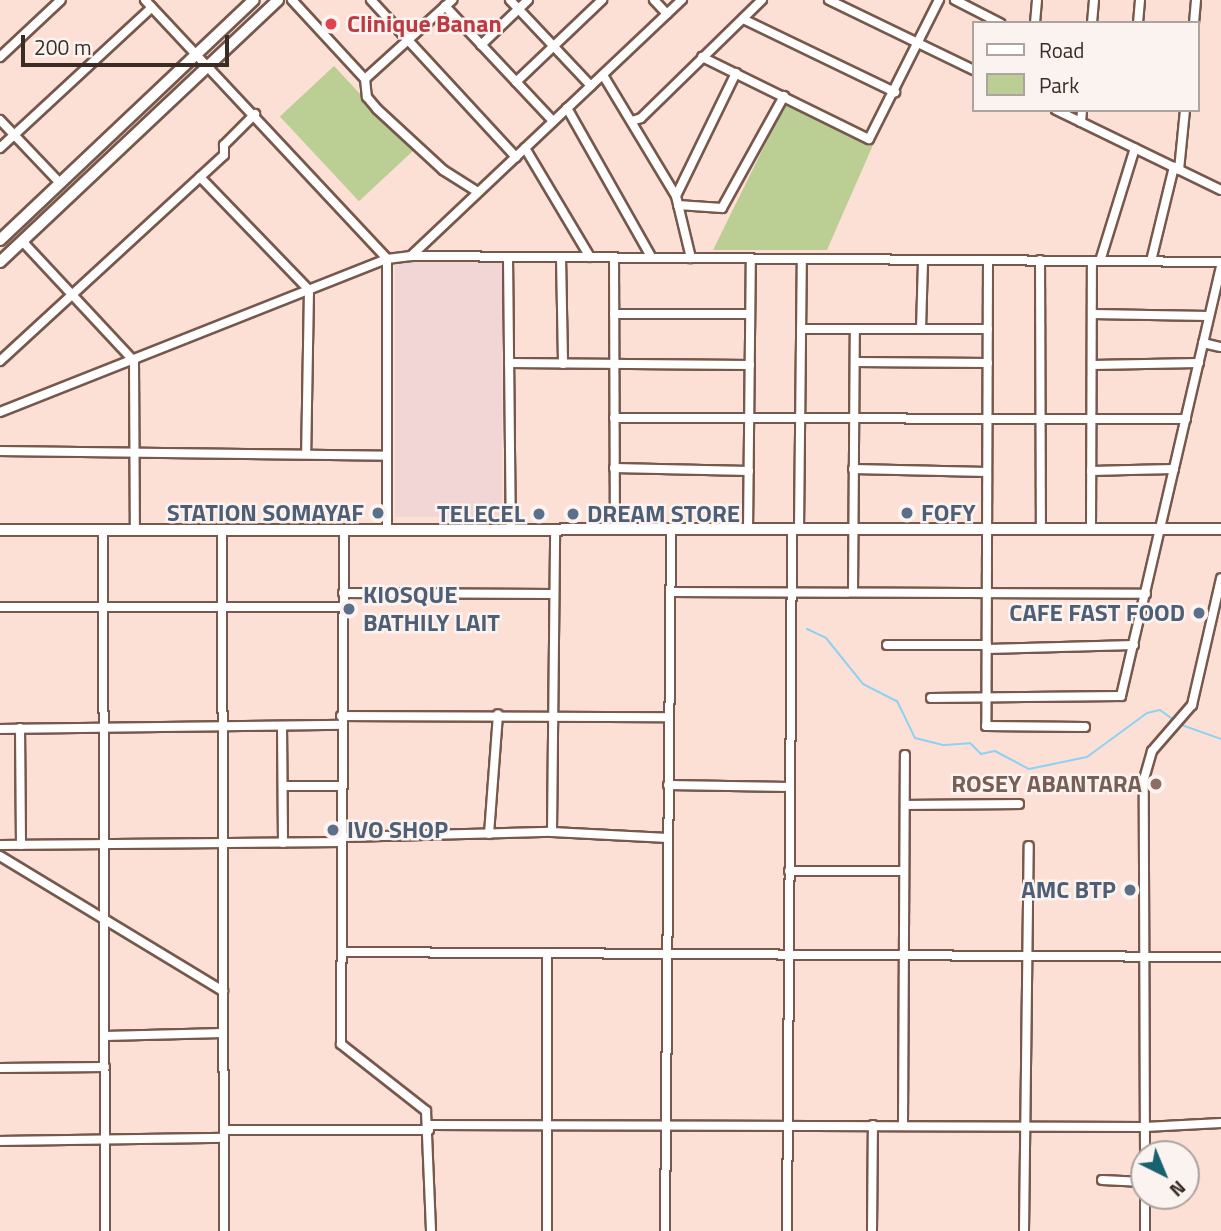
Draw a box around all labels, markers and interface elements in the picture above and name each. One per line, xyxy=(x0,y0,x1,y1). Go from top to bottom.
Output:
place label: Clinique Banan xyxy=(347,10,502,38)
marker: Clinique Banan xyxy=(321,14,341,34)
scale bar xyxy=(24,21,233,65)
legend xyxy=(972,21,1200,112)
text: 200 m xyxy=(34,31,91,63)
text: Road xyxy=(1039,34,1084,66)
text: Park xyxy=(1039,69,1079,101)
place label: STATION SOMAYAF xyxy=(167,499,364,527)
place label: FOFY xyxy=(921,499,976,527)
place label: TELECEL xyxy=(437,500,525,528)
place label: DREAM STORE xyxy=(587,500,740,528)
marker: STATION SOMAYAF xyxy=(370,505,386,521)
marker: FOFY xyxy=(899,505,915,521)
marker: TELECEL xyxy=(531,506,547,522)
marker: DREAM STORE xyxy=(565,506,581,522)
place label: KIOSQUE BATHILY LAIT xyxy=(363,581,500,637)
place label: CAFE FAST FOOD xyxy=(1009,599,1185,627)
marker: KIOSQUE BATHILY LAIT xyxy=(341,601,357,617)
marker: CAFE FAST FOOD xyxy=(1191,605,1207,621)
place label: ROSEY ABANTARA xyxy=(951,770,1142,798)
marker: ROSEY ABANTARA xyxy=(1148,776,1164,792)
place label: IVO SHOP xyxy=(347,816,448,844)
marker: IVO SHOP xyxy=(325,822,341,838)
place label: AMC BTP xyxy=(1021,876,1116,904)
marker: AMC BTP xyxy=(1122,882,1138,898)
north arrow xyxy=(1130,1140,1200,1210)
text: N xyxy=(1164,1174,1193,1204)

